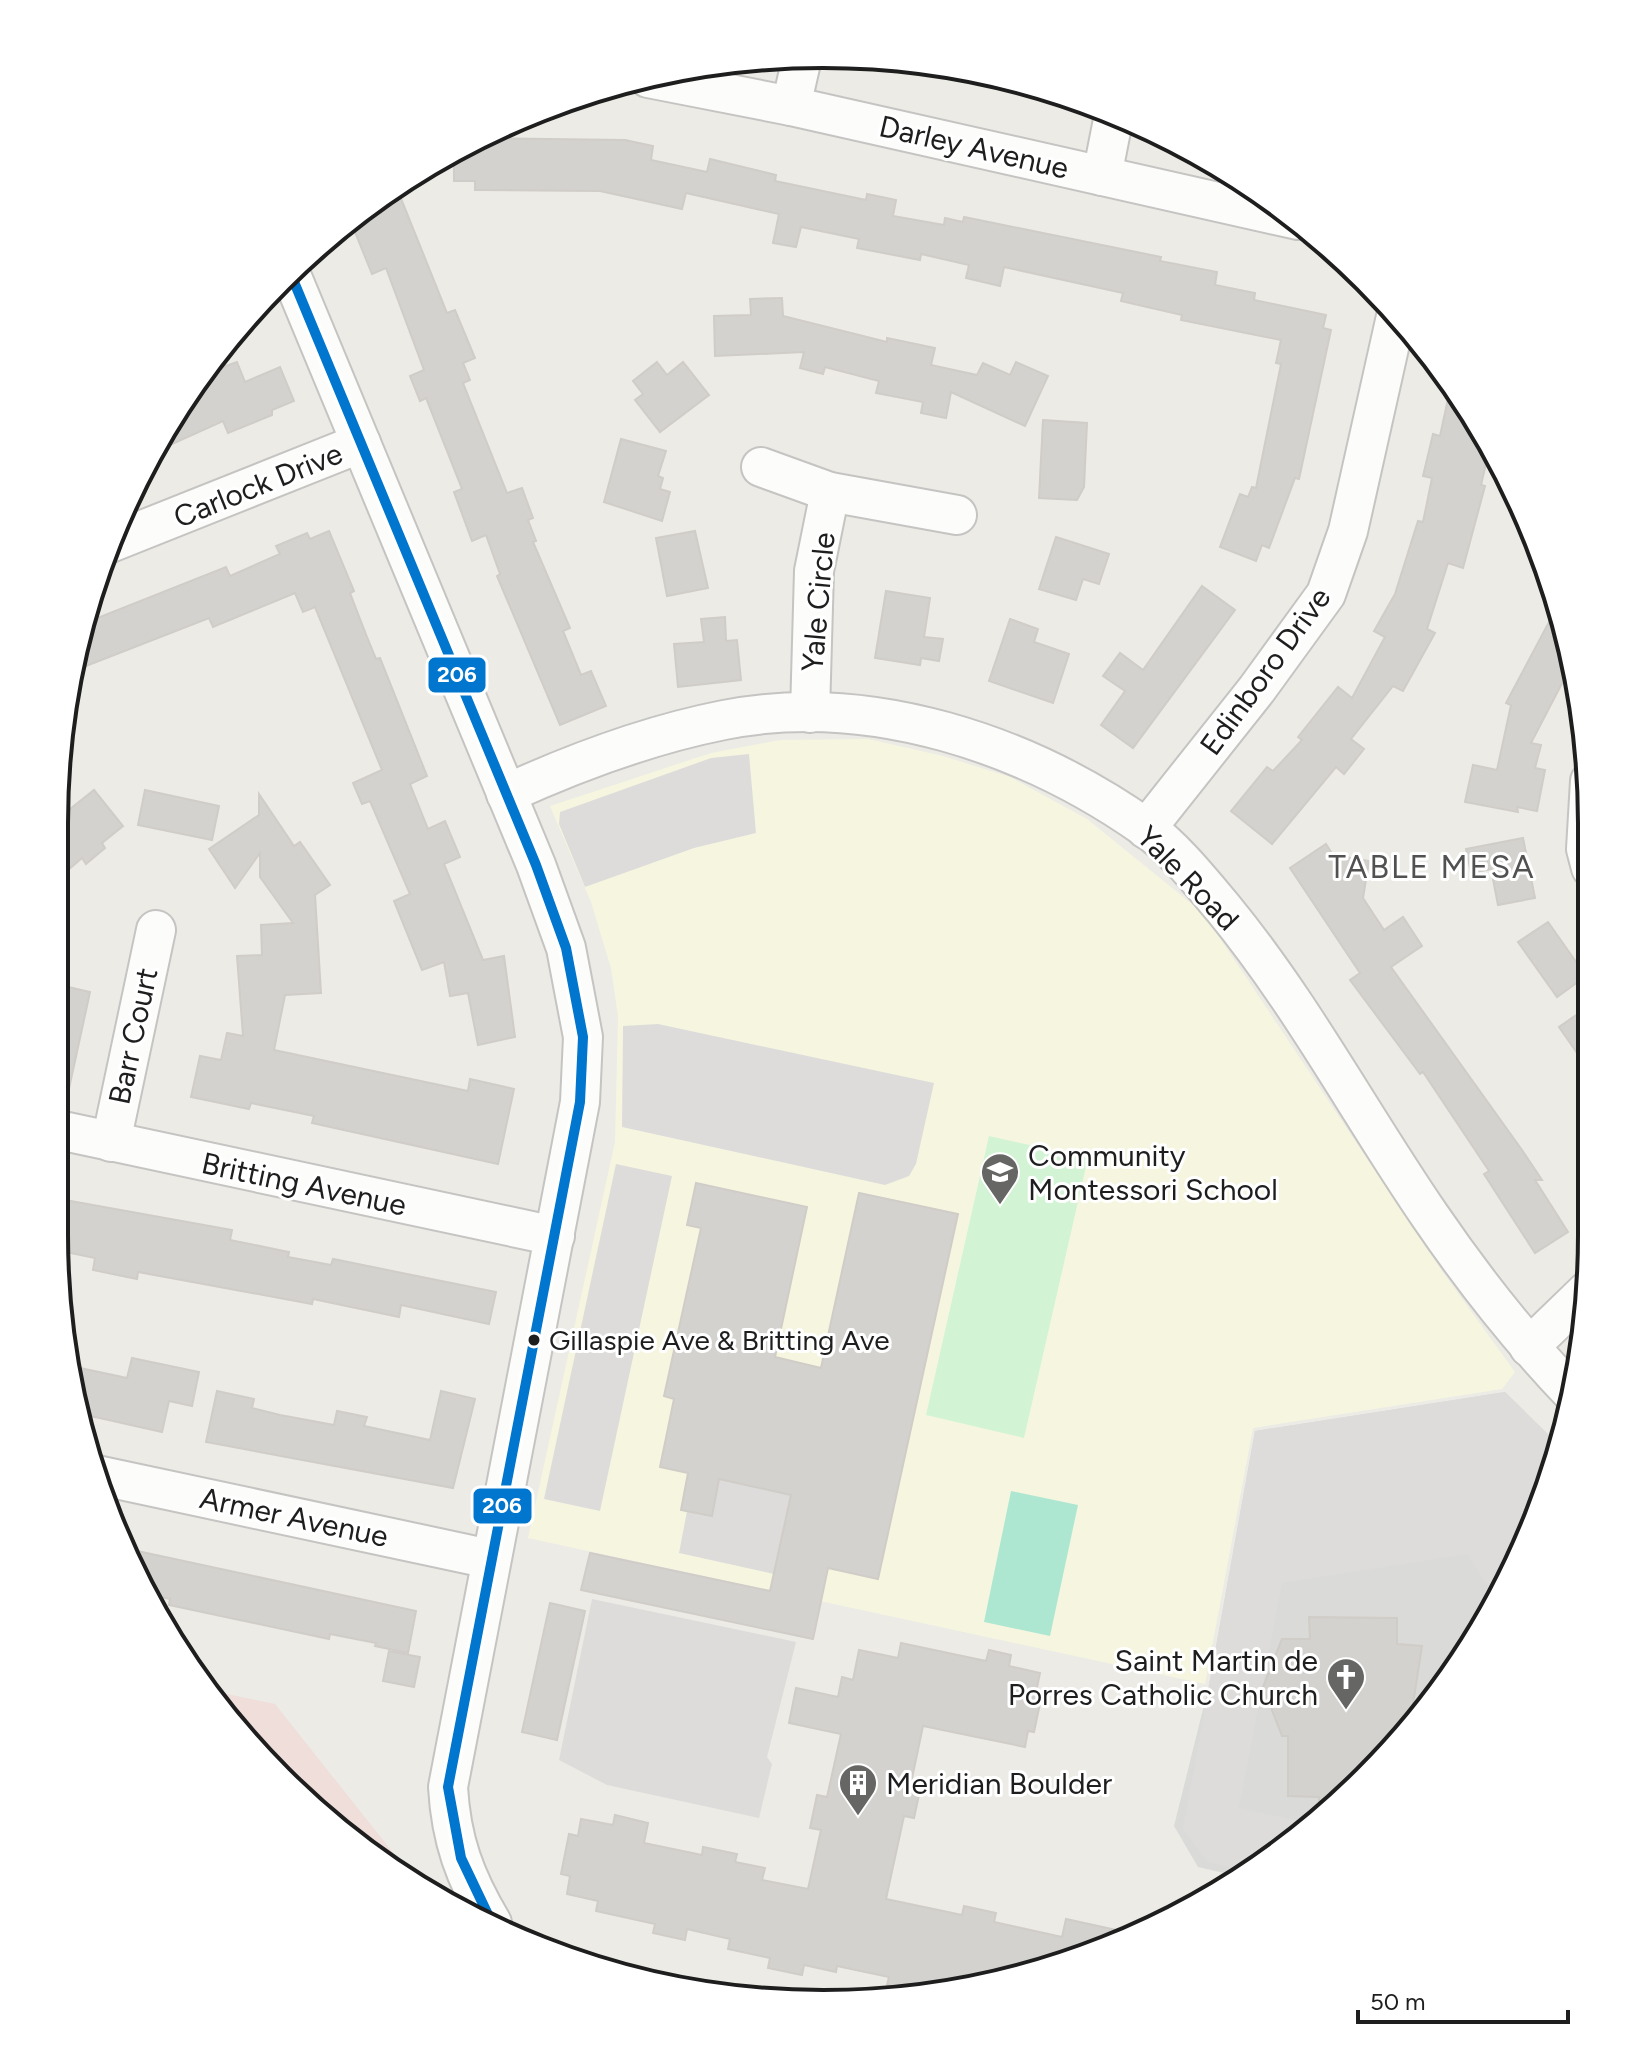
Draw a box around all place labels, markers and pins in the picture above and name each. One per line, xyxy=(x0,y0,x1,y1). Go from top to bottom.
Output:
place label: Community Montessori School xyxy=(1028,1137,1278,1208)
school or university icon: Community Montessori School xyxy=(979,1151,1021,1206)
place label: Gillaspie Ave & Britting Ave xyxy=(549,1323,890,1357)
marker: Gillaspie Ave & Britting Ave xyxy=(526,1332,542,1348)
place label: Saint Martin de Porres Catholic Church xyxy=(1008,1642,1318,1713)
church icon: Saint Martin de Porres Catholic Church xyxy=(1325,1656,1367,1711)
building icon: Meridian Boulder xyxy=(837,1762,879,1817)
place label: Meridian Boulder xyxy=(886,1765,1112,1802)

